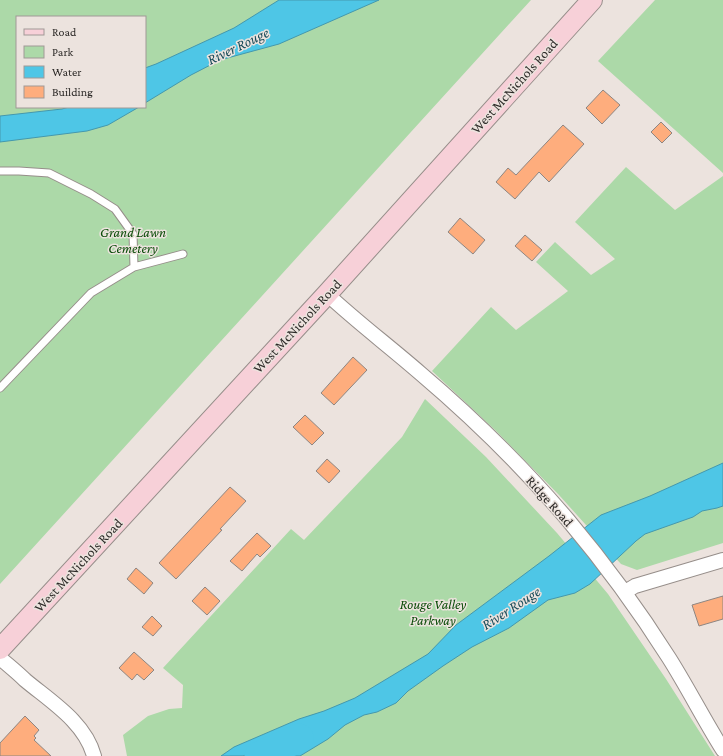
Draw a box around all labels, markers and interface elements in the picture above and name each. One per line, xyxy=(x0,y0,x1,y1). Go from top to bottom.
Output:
legend xyxy=(16,16,146,108)
water label: River Rouge xyxy=(205,24,272,69)
text: Road xyxy=(52,25,77,39)
street label: West McNichols Road xyxy=(467,35,561,137)
text: Park xyxy=(52,45,74,59)
text: Water xyxy=(52,65,82,79)
text: Building xyxy=(52,85,93,99)
park label: Grand Lawn Cemetery xyxy=(100,224,166,256)
street label: West McNichols Road xyxy=(250,276,345,376)
street label: Ridge Road xyxy=(523,472,577,530)
street label: West McNichols Road xyxy=(31,515,126,615)
water label: River Rouge xyxy=(479,583,544,634)
park label: Rouge Valley Parkway xyxy=(400,596,466,628)

